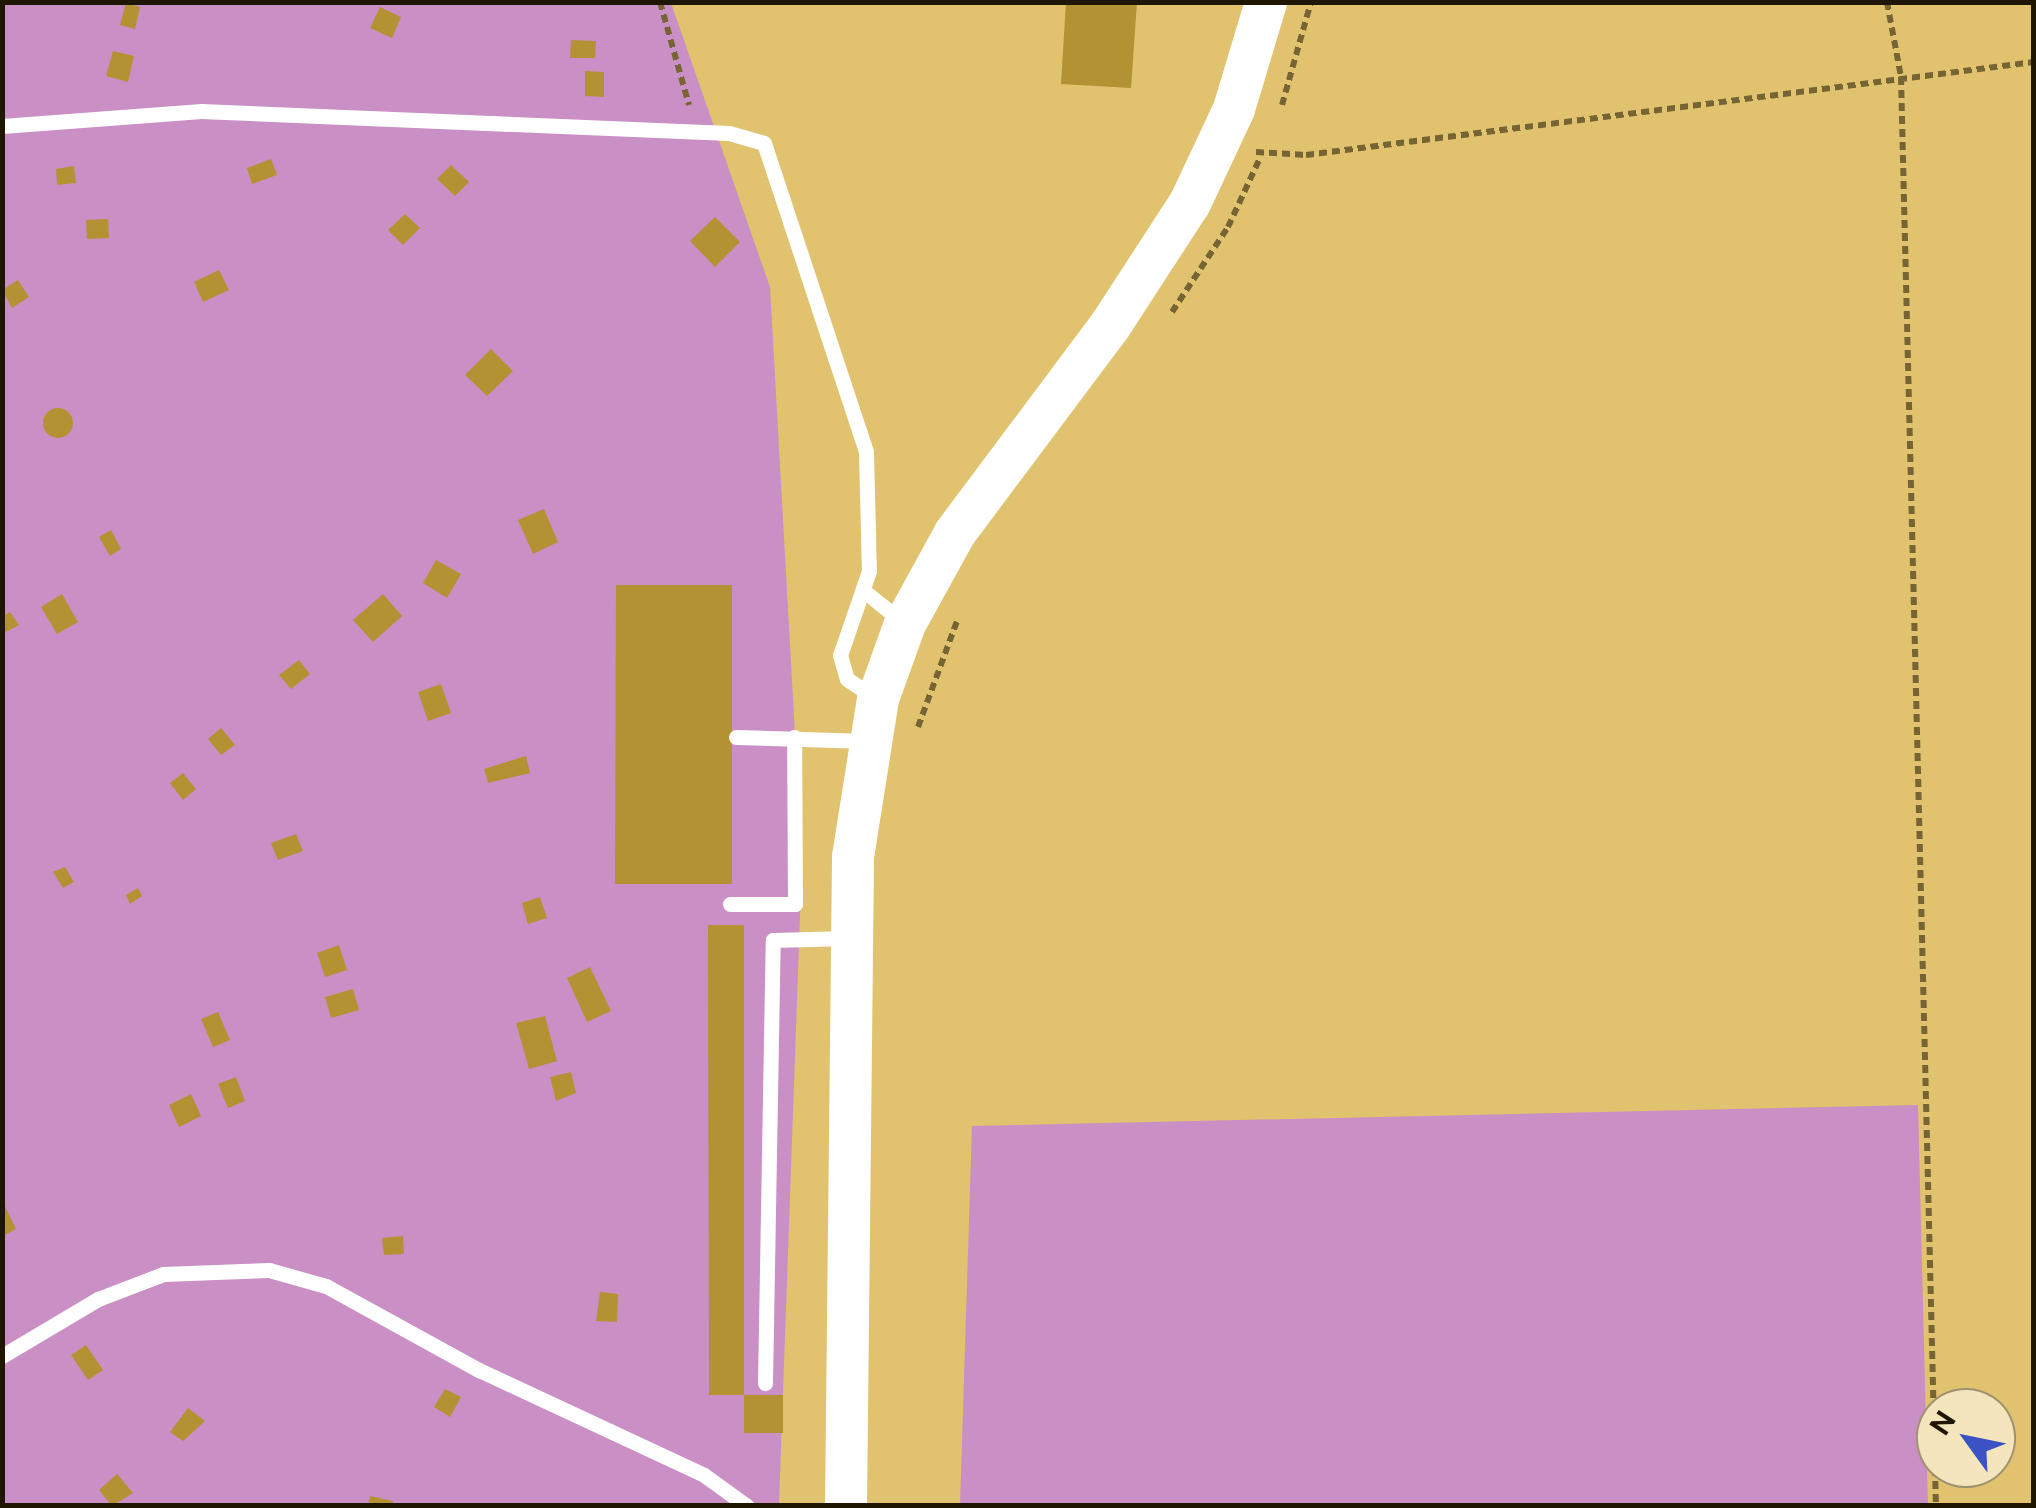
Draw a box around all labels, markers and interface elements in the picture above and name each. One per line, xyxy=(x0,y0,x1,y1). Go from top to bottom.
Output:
north arrow xyxy=(1916,1388,2016,1488)
text: N xyxy=(1922,1404,1962,1441)

